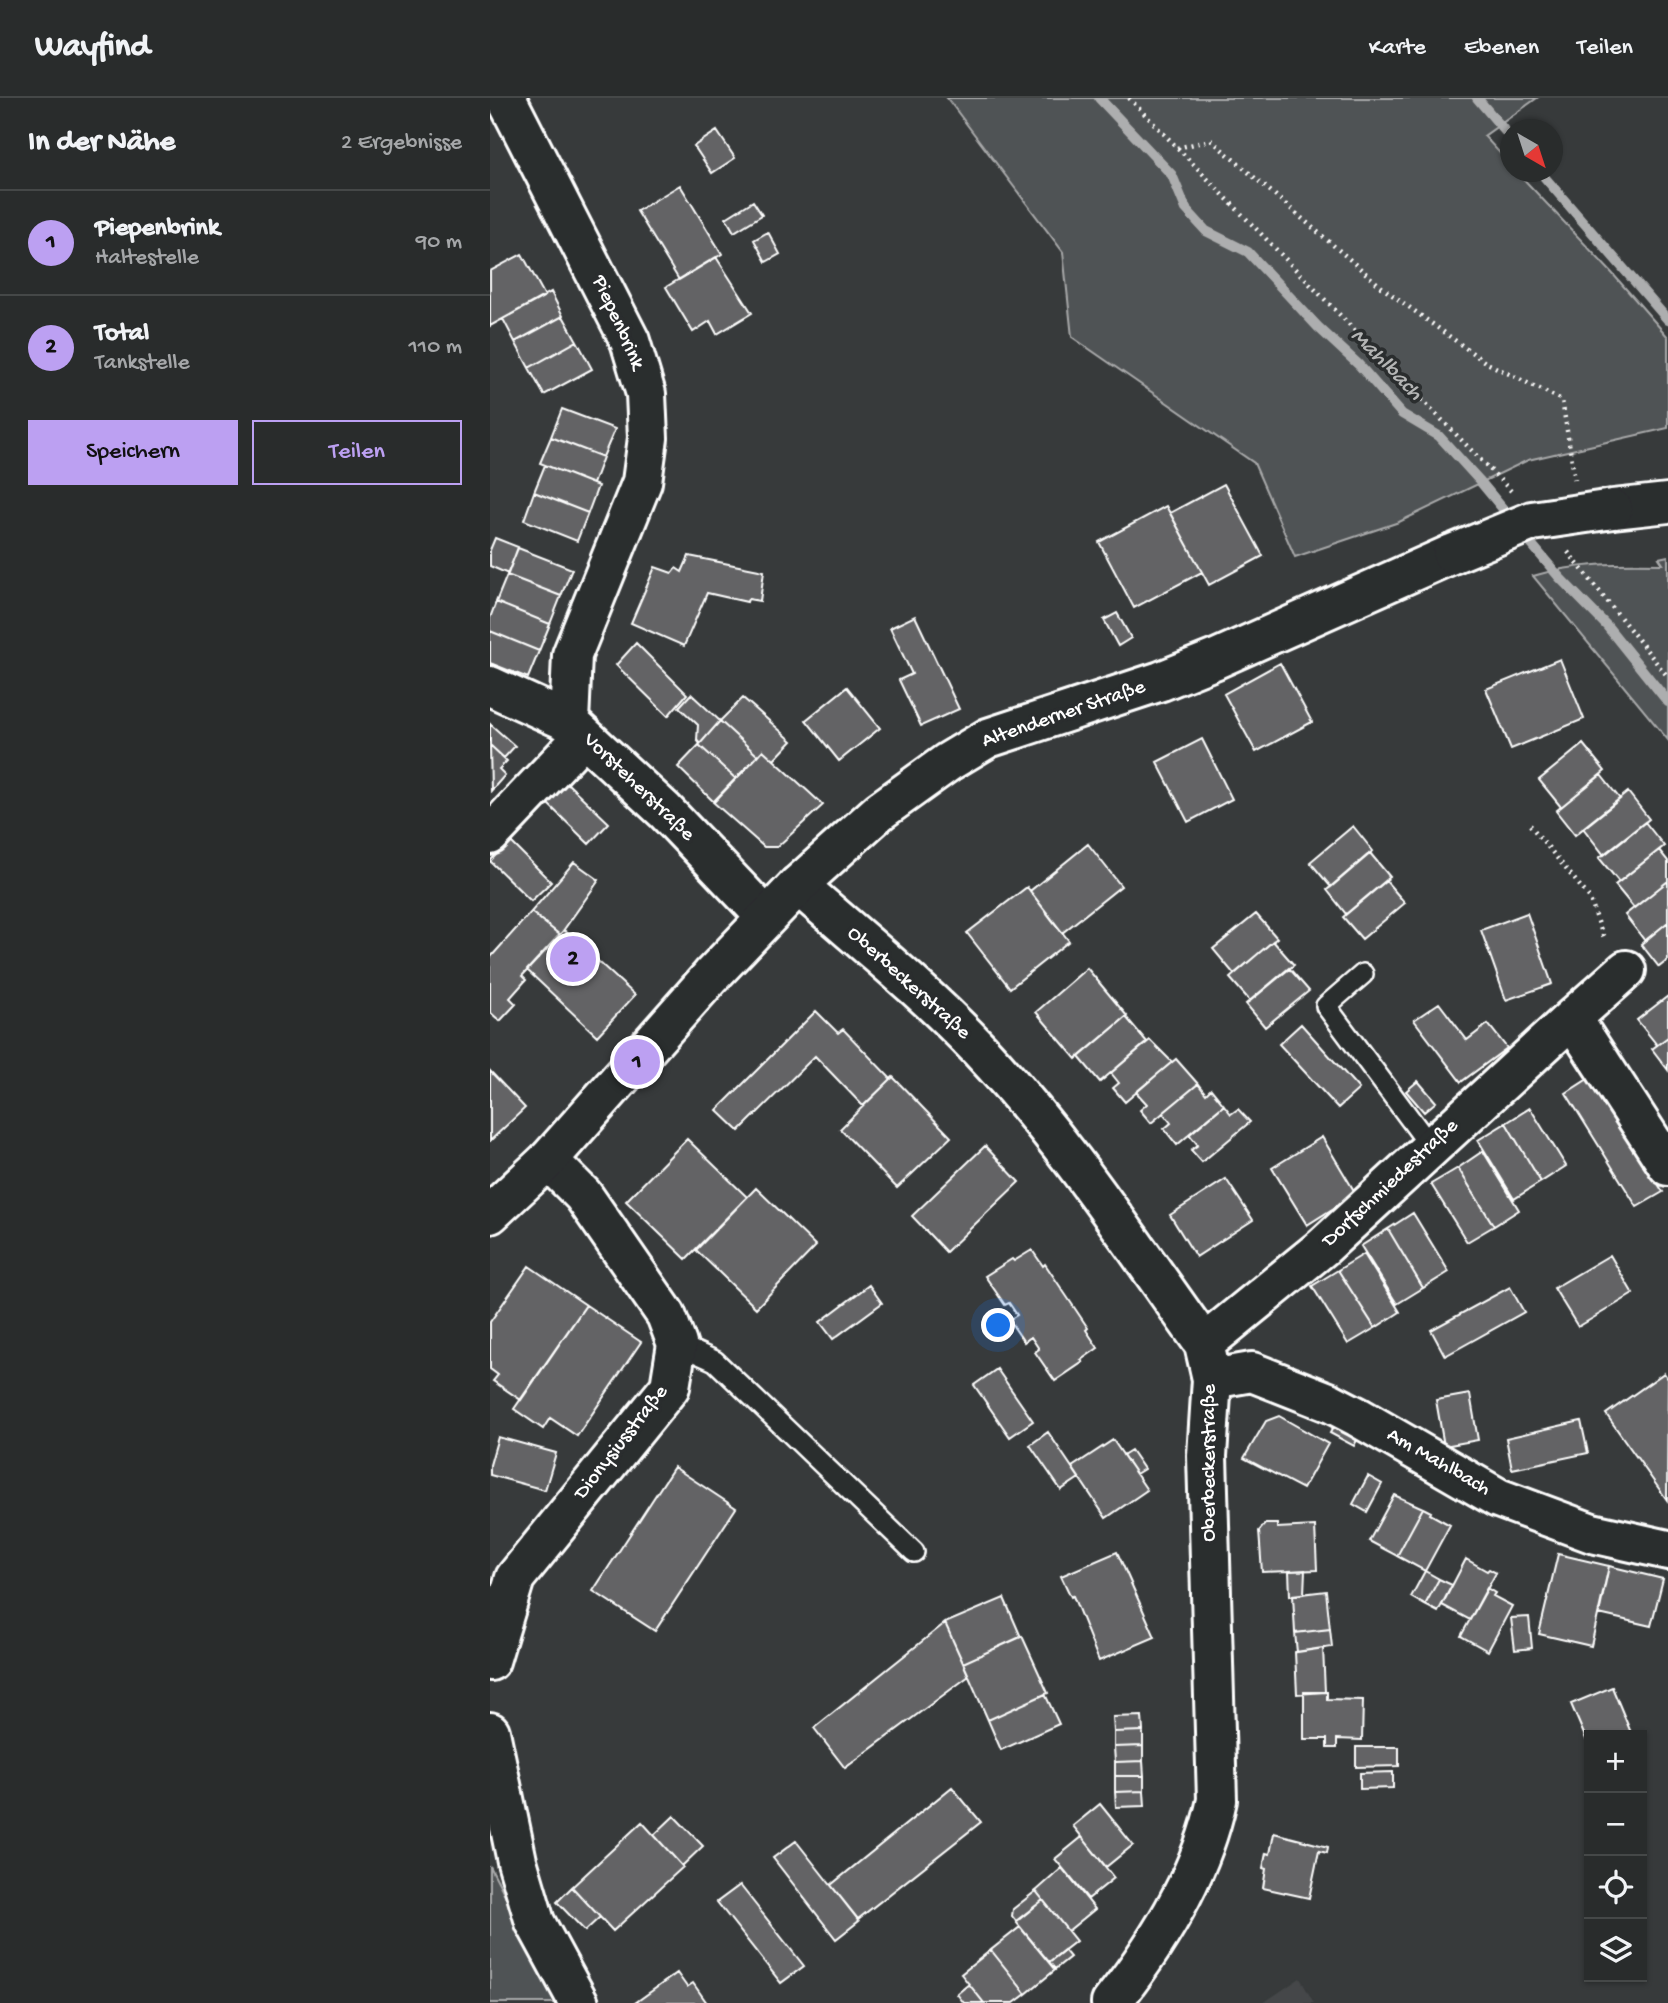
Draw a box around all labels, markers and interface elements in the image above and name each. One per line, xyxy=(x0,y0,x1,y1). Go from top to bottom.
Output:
text: Wayfind xyxy=(35,29,150,67)
text: Karte xyxy=(1369,34,1426,63)
text: Ebenen xyxy=(1464,34,1539,63)
text: Teilen xyxy=(1577,34,1633,63)
north arrow xyxy=(1500,119,1563,182)
text: In der Nähe xyxy=(28,126,175,161)
text: 2 Ergebnisse xyxy=(341,130,462,157)
text: Piepenbrink xyxy=(95,214,219,245)
text: 1 xyxy=(46,229,56,256)
text: 90 m xyxy=(416,229,462,256)
text: Haltestelle xyxy=(95,245,199,272)
street label: Piepenbrink xyxy=(585,271,650,376)
text: Total xyxy=(95,319,149,350)
water label: Mahlbach xyxy=(1344,323,1428,407)
text: 2 xyxy=(45,334,57,361)
text: 110 m xyxy=(409,334,462,361)
text: Tankstelle xyxy=(95,350,190,377)
button: Speichern xyxy=(28,420,238,485)
button: Teilen xyxy=(252,420,462,485)
street label: Altenderner Straße xyxy=(979,675,1150,755)
street label: Vorsteherstraße xyxy=(576,728,700,848)
street label: Oberbeckerstraße xyxy=(841,922,976,1047)
pin: 2 xyxy=(550,933,596,985)
pin: 1 xyxy=(614,1036,660,1088)
street label: Dorfschmiedestraße xyxy=(1316,1114,1465,1255)
your location xyxy=(981,1308,1015,1342)
street label: Dionysiusstraße xyxy=(568,1380,675,1507)
street label: Oberbeckerstraße xyxy=(1198,1383,1223,1542)
street label: Am Mahlbach xyxy=(1382,1423,1494,1503)
map controls xyxy=(1584,1730,1647,1982)
button: + xyxy=(1584,1730,1647,1793)
button: − xyxy=(1584,1793,1647,1856)
button: locate xyxy=(1584,1856,1647,1919)
button: layers xyxy=(1584,1919,1647,1982)

